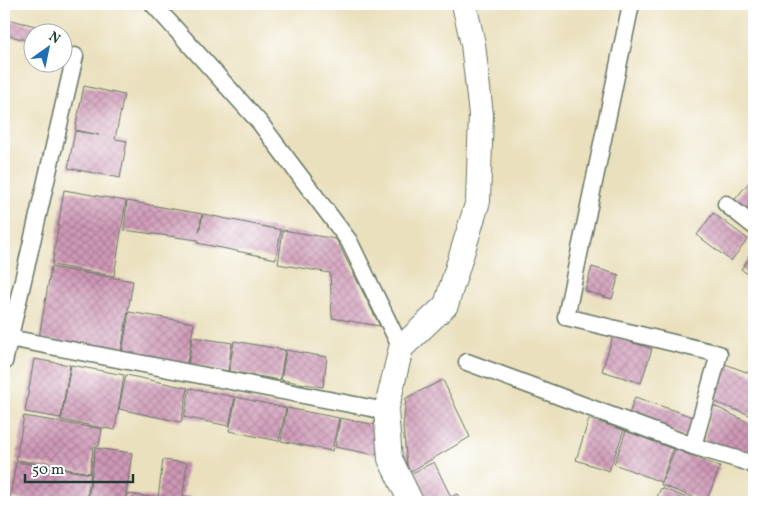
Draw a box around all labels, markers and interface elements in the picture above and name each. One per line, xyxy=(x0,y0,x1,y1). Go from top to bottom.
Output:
north arrow xyxy=(22,22,72,72)
text: N xyxy=(45,28,64,49)
scale bar xyxy=(25,451,132,483)
text: 50 m xyxy=(32,460,64,481)

